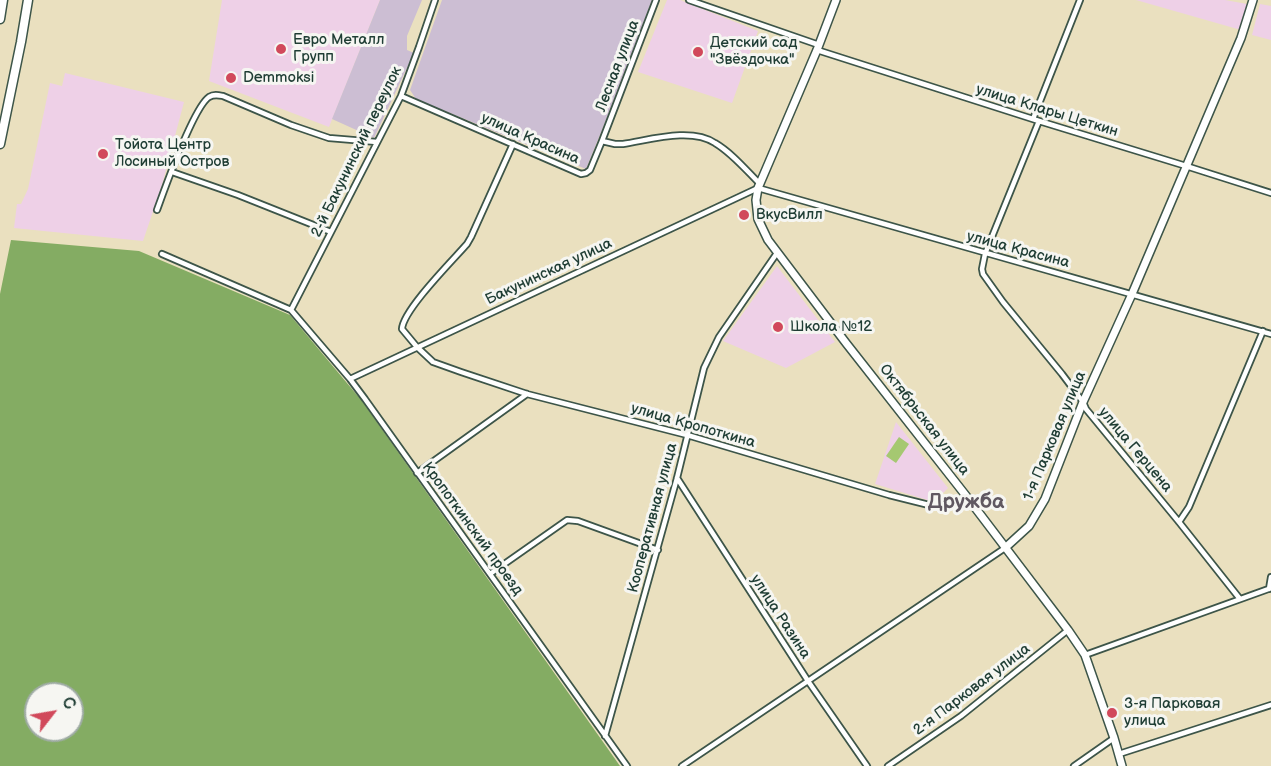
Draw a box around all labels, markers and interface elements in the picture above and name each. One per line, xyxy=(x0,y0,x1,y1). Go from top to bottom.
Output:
street label: Лесная улица xyxy=(592,18,644,114)
place label: Евро Металл Групп xyxy=(293,31,384,66)
place label: Детский сад "Звёздочка" xyxy=(710,34,797,69)
marker: Евро Металл Групп xyxy=(274,42,288,56)
marker: Детский сад "Звёздочка" xyxy=(691,45,705,59)
street label: 2-й Бакунинский переулок xyxy=(308,64,406,240)
place label: Demmoksi xyxy=(243,69,314,87)
marker: Demmoksi xyxy=(224,71,238,85)
street label: улица Клары Цеткин xyxy=(974,81,1120,141)
street label: улица Красина xyxy=(478,109,582,169)
place label: Тойота Центр Лосиный Остров xyxy=(115,136,229,171)
marker: Тойота Центр Лосиный Остров xyxy=(96,147,110,161)
place label: ВкусВилл xyxy=(756,206,823,224)
marker: ВкусВилл xyxy=(737,208,751,222)
street label: улица Красина xyxy=(965,228,1071,272)
street label: Бакунинская улица xyxy=(483,235,615,309)
place label: Школа №12 xyxy=(790,318,872,336)
marker: Школа №12 xyxy=(771,320,785,334)
street label: Октябрьская улица xyxy=(875,361,973,479)
street label: 1-я Парковая улица xyxy=(1020,369,1090,503)
street label: улица Кропоткина xyxy=(629,400,757,452)
street label: улица Герцена xyxy=(1094,404,1176,496)
street label: Кооперативная улица xyxy=(624,441,682,595)
street label: Кропоткинский проезд xyxy=(418,459,526,599)
district label: Дружба xyxy=(928,490,1004,516)
street label: улица Разина xyxy=(746,571,814,663)
street label: 2-я Парковая улица xyxy=(910,640,1034,740)
north arrow xyxy=(24,682,84,742)
text: С xyxy=(57,694,79,713)
place label: 3-я Парковая улица xyxy=(1124,695,1220,730)
marker: 3-я Парковая улица xyxy=(1105,706,1119,720)

